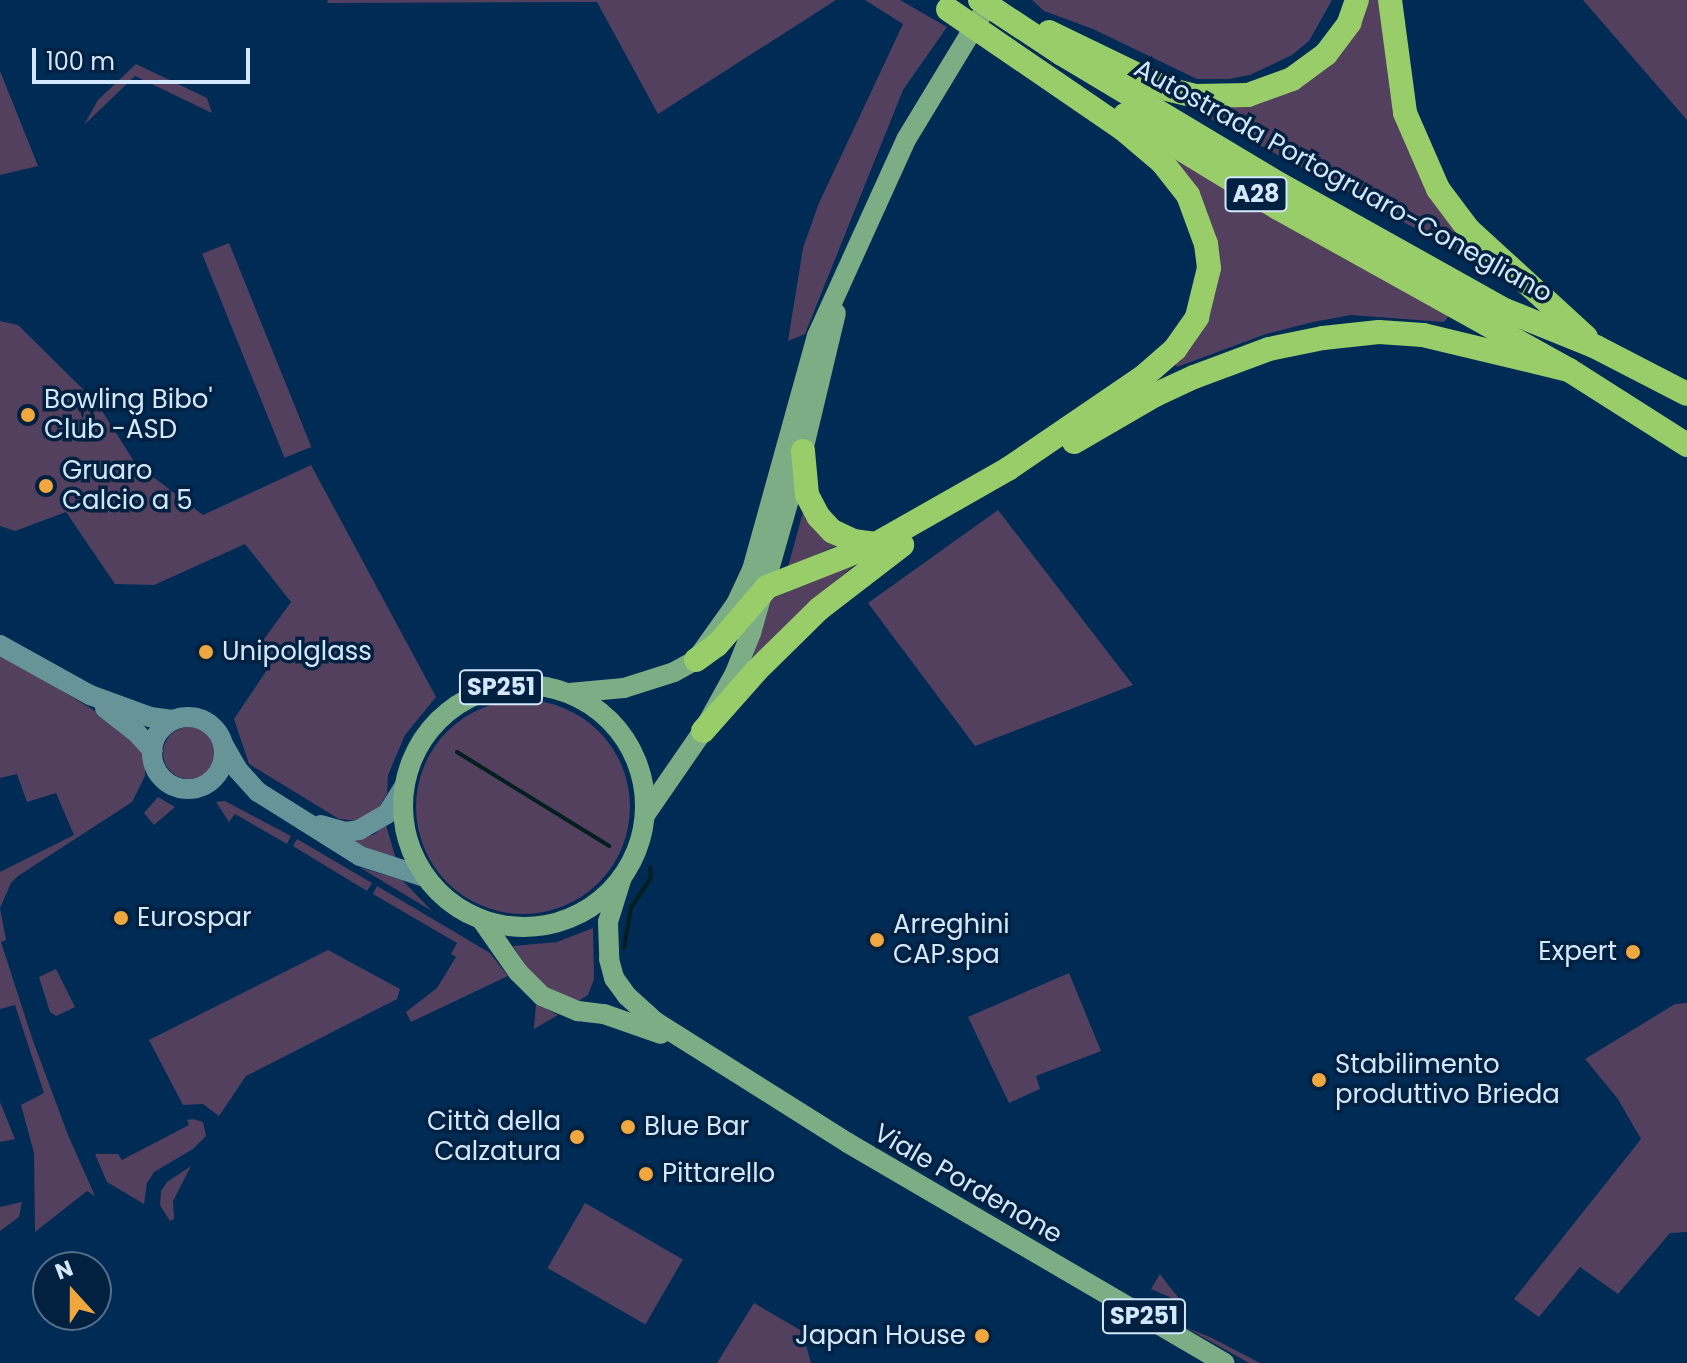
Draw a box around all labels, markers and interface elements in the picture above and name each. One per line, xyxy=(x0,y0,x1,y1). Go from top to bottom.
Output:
scale bar xyxy=(36,32,254,82)
text: 100 m xyxy=(46,45,115,78)
street label: Autostrada Portogruaro-Conegliano xyxy=(1129,53,1557,309)
road number: A28 xyxy=(1224,174,1288,214)
place label: Bowling Bibo' Club -ASD xyxy=(44,384,213,446)
marker: Bowling Bibo' Club -ASD xyxy=(19,406,37,424)
place label: Gruaro Calcio a 5 xyxy=(62,455,193,516)
marker: Gruaro Calcio a 5 xyxy=(37,477,55,495)
place label: Unipolglass xyxy=(222,636,372,668)
marker: Unipolglass xyxy=(197,643,215,661)
road number: SP251 xyxy=(457,667,545,707)
place label: Eurospar xyxy=(137,902,252,934)
marker: Eurospar xyxy=(112,909,130,927)
place label: Arreghini CAP.spa xyxy=(893,909,1010,970)
marker: Arreghini CAP.spa xyxy=(868,931,886,949)
place label: Expert xyxy=(1538,936,1617,968)
marker: Expert xyxy=(1624,943,1642,961)
place label: Stabilimento produttivo Brieda xyxy=(1335,1049,1560,1110)
marker: Stabilimento produttivo Brieda xyxy=(1310,1071,1328,1089)
place label: Città della Calzatura xyxy=(427,1106,561,1168)
place label: Blue Bar xyxy=(644,1111,749,1143)
street label: Viale Pordenone xyxy=(868,1117,1068,1251)
marker: Blue Bar xyxy=(619,1118,637,1136)
marker: Città della Calzatura xyxy=(568,1128,586,1146)
place label: Pittarello xyxy=(662,1158,775,1190)
marker: Pittarello xyxy=(637,1165,655,1183)
north arrow xyxy=(32,1251,112,1331)
text: N xyxy=(51,1253,77,1287)
road number: SP251 xyxy=(1100,1296,1188,1336)
place label: Japan House xyxy=(795,1320,966,1352)
marker: Japan House xyxy=(973,1327,991,1345)

